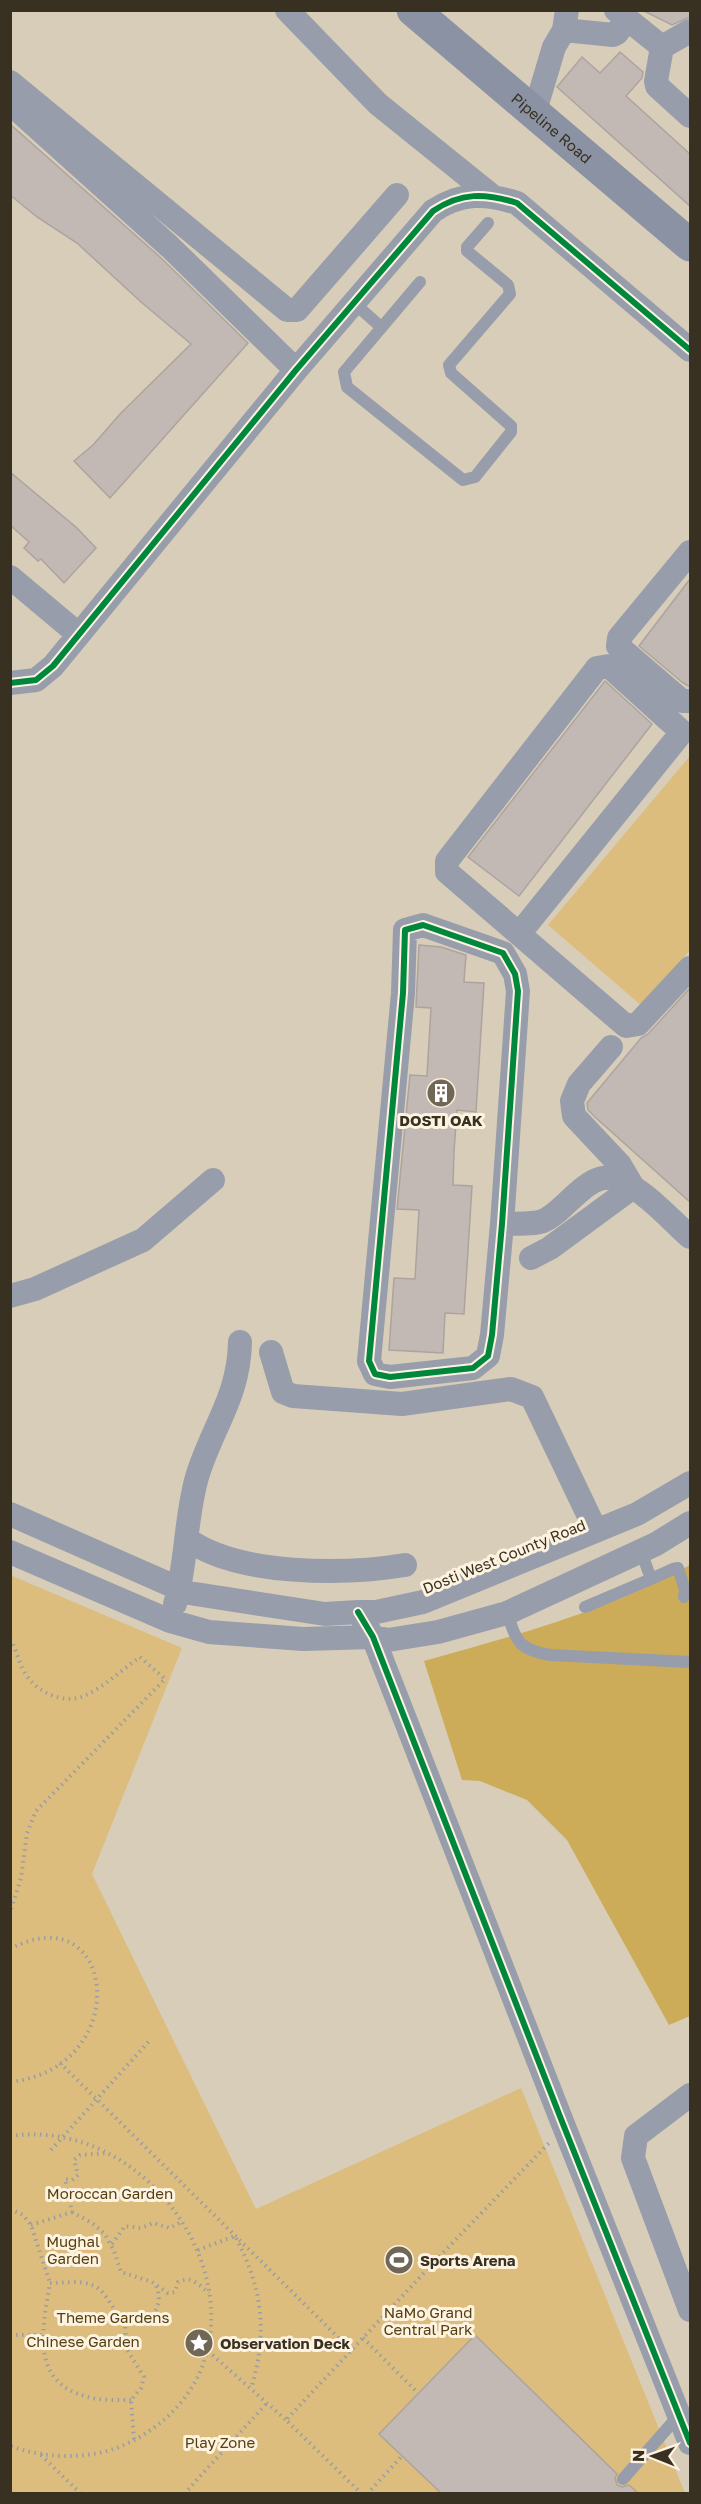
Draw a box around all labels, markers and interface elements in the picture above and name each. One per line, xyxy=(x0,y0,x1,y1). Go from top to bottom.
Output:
street label: Pipeline Road xyxy=(508,89,595,167)
building icon: DOSTI OAK xyxy=(425,1077,457,1109)
place label: DOSTI OAK xyxy=(399,1111,483,1129)
street label: Dosti West County Road xyxy=(420,1515,588,1597)
park label: Moroccan Garden xyxy=(47,2184,173,2202)
park label: Mughal Garden xyxy=(46,2232,100,2267)
sports icon: Sports Arena xyxy=(383,2244,415,2276)
place label: Sports Arena xyxy=(420,2251,516,2269)
park label: NaMo Grand Central Park xyxy=(383,2303,473,2338)
park label: Theme Gardens xyxy=(57,2308,169,2326)
place icon: Observation Deck xyxy=(183,2327,215,2359)
park label: Chinese Garden xyxy=(26,2332,140,2350)
place label: Observation Deck xyxy=(220,2334,351,2352)
north arrow xyxy=(623,2426,683,2486)
park label: Play Zone xyxy=(185,2433,256,2451)
text: N xyxy=(628,2449,648,2462)

